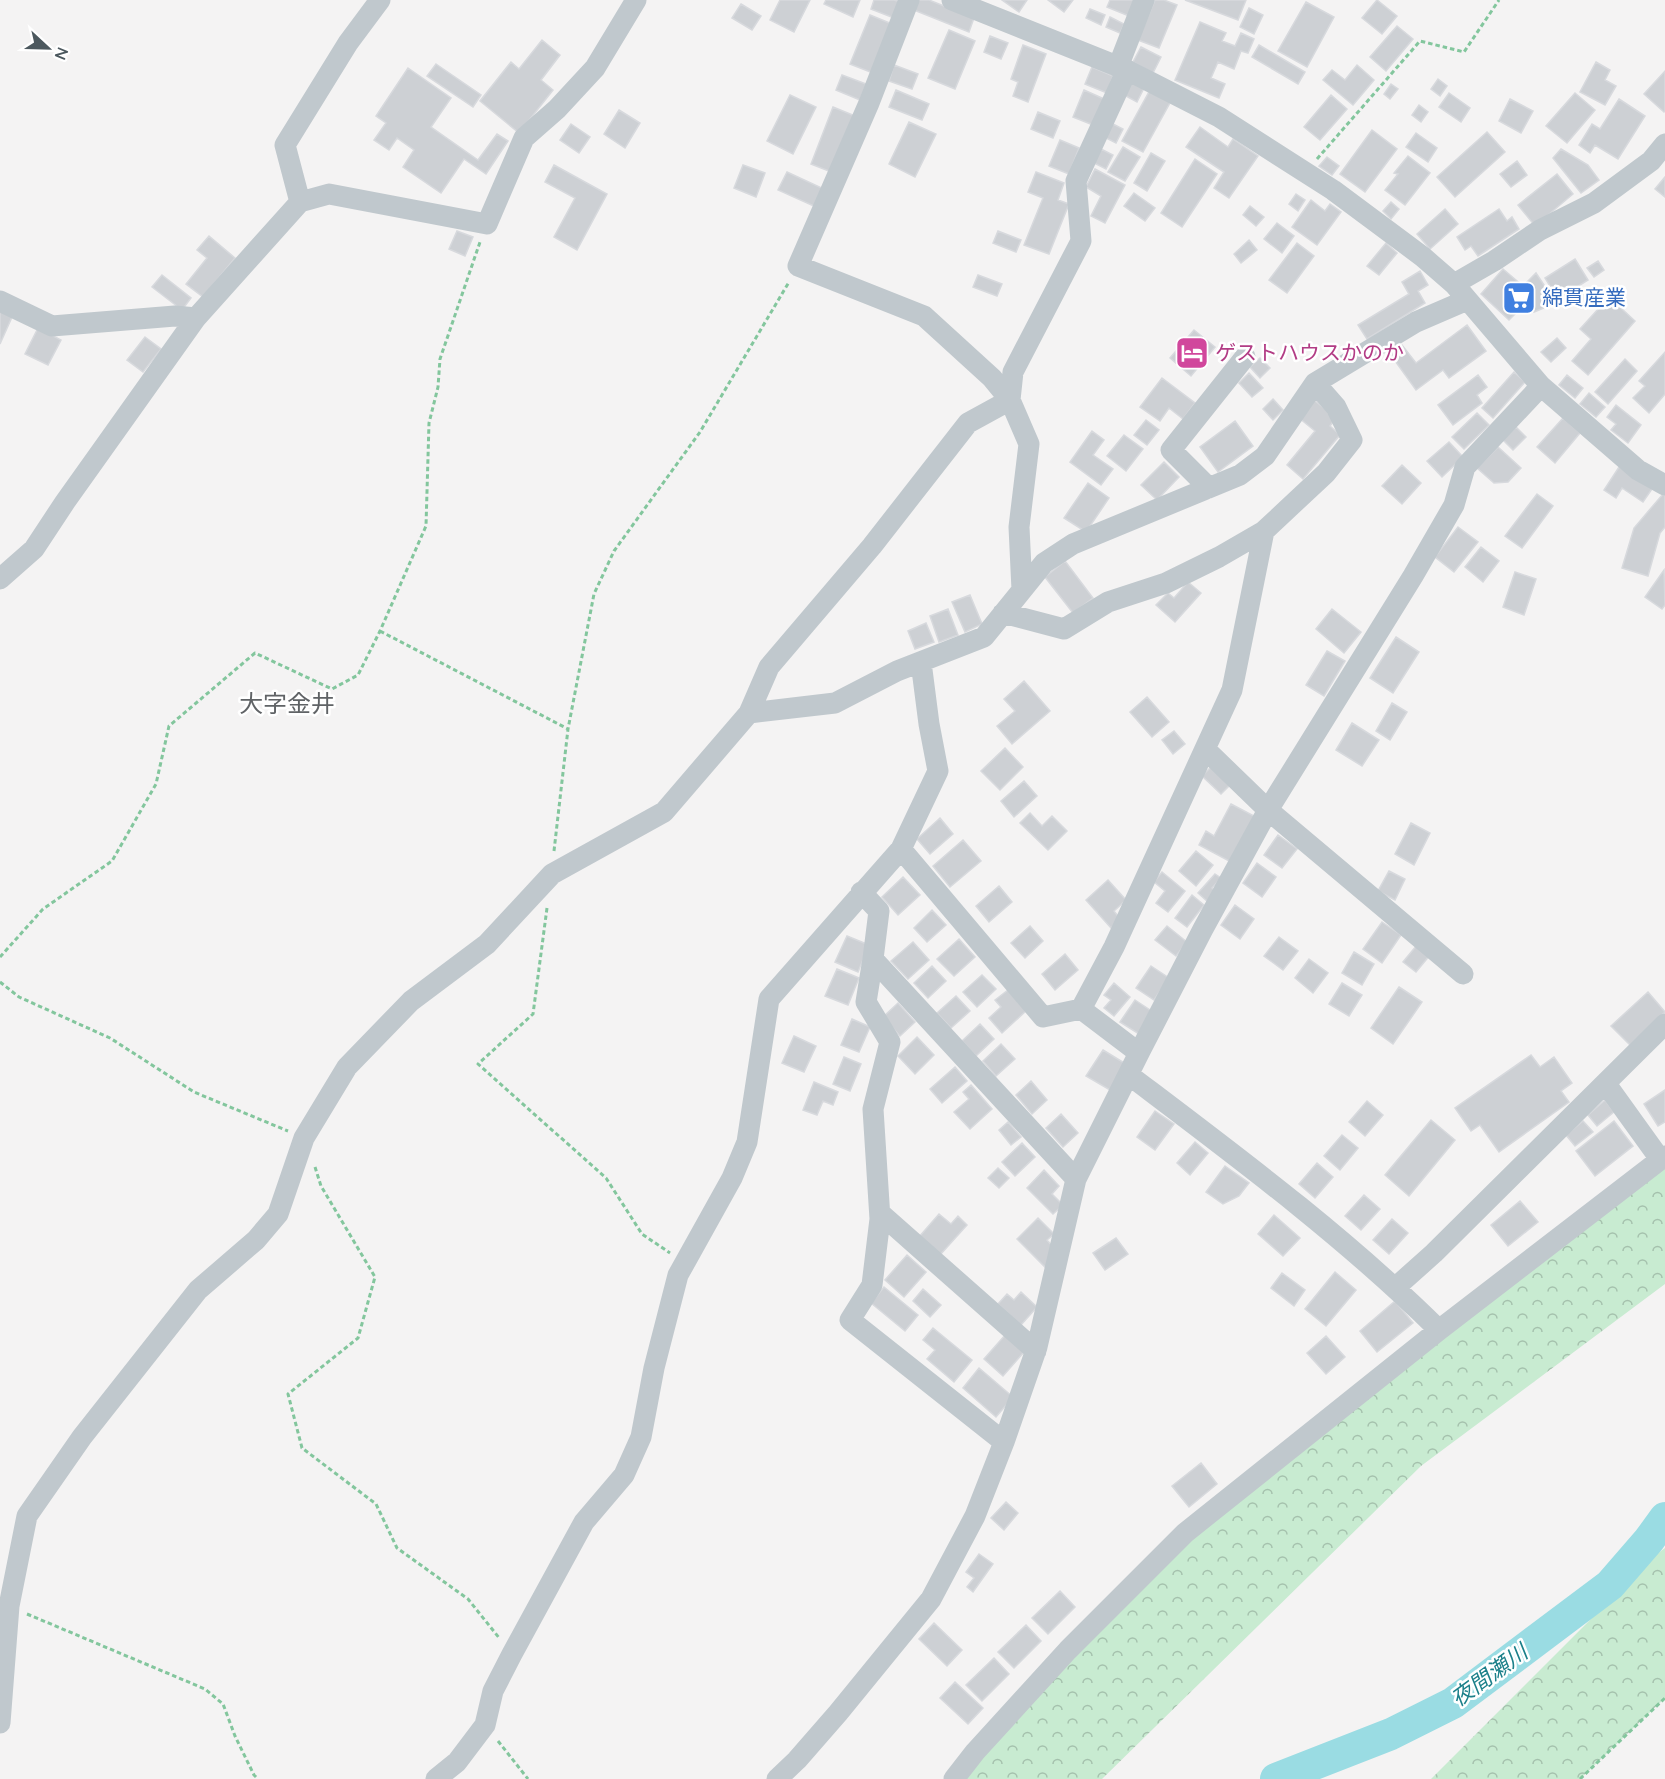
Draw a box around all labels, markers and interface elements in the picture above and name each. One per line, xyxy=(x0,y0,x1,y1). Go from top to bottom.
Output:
north arrow xyxy=(18,18,78,78)
text: N xyxy=(50,44,73,63)
supermarket icon: 綿貫産業 xyxy=(1501,280,1537,316)
place label: 綿貫産業 xyxy=(1542,284,1626,310)
hotel icon: ゲストハウスかのか xyxy=(1174,335,1210,371)
place label: ゲストハウスかのか xyxy=(1215,339,1404,365)
district label: 大字金井 xyxy=(239,688,335,718)
water label: 夜間瀬川 xyxy=(1445,1637,1534,1712)

